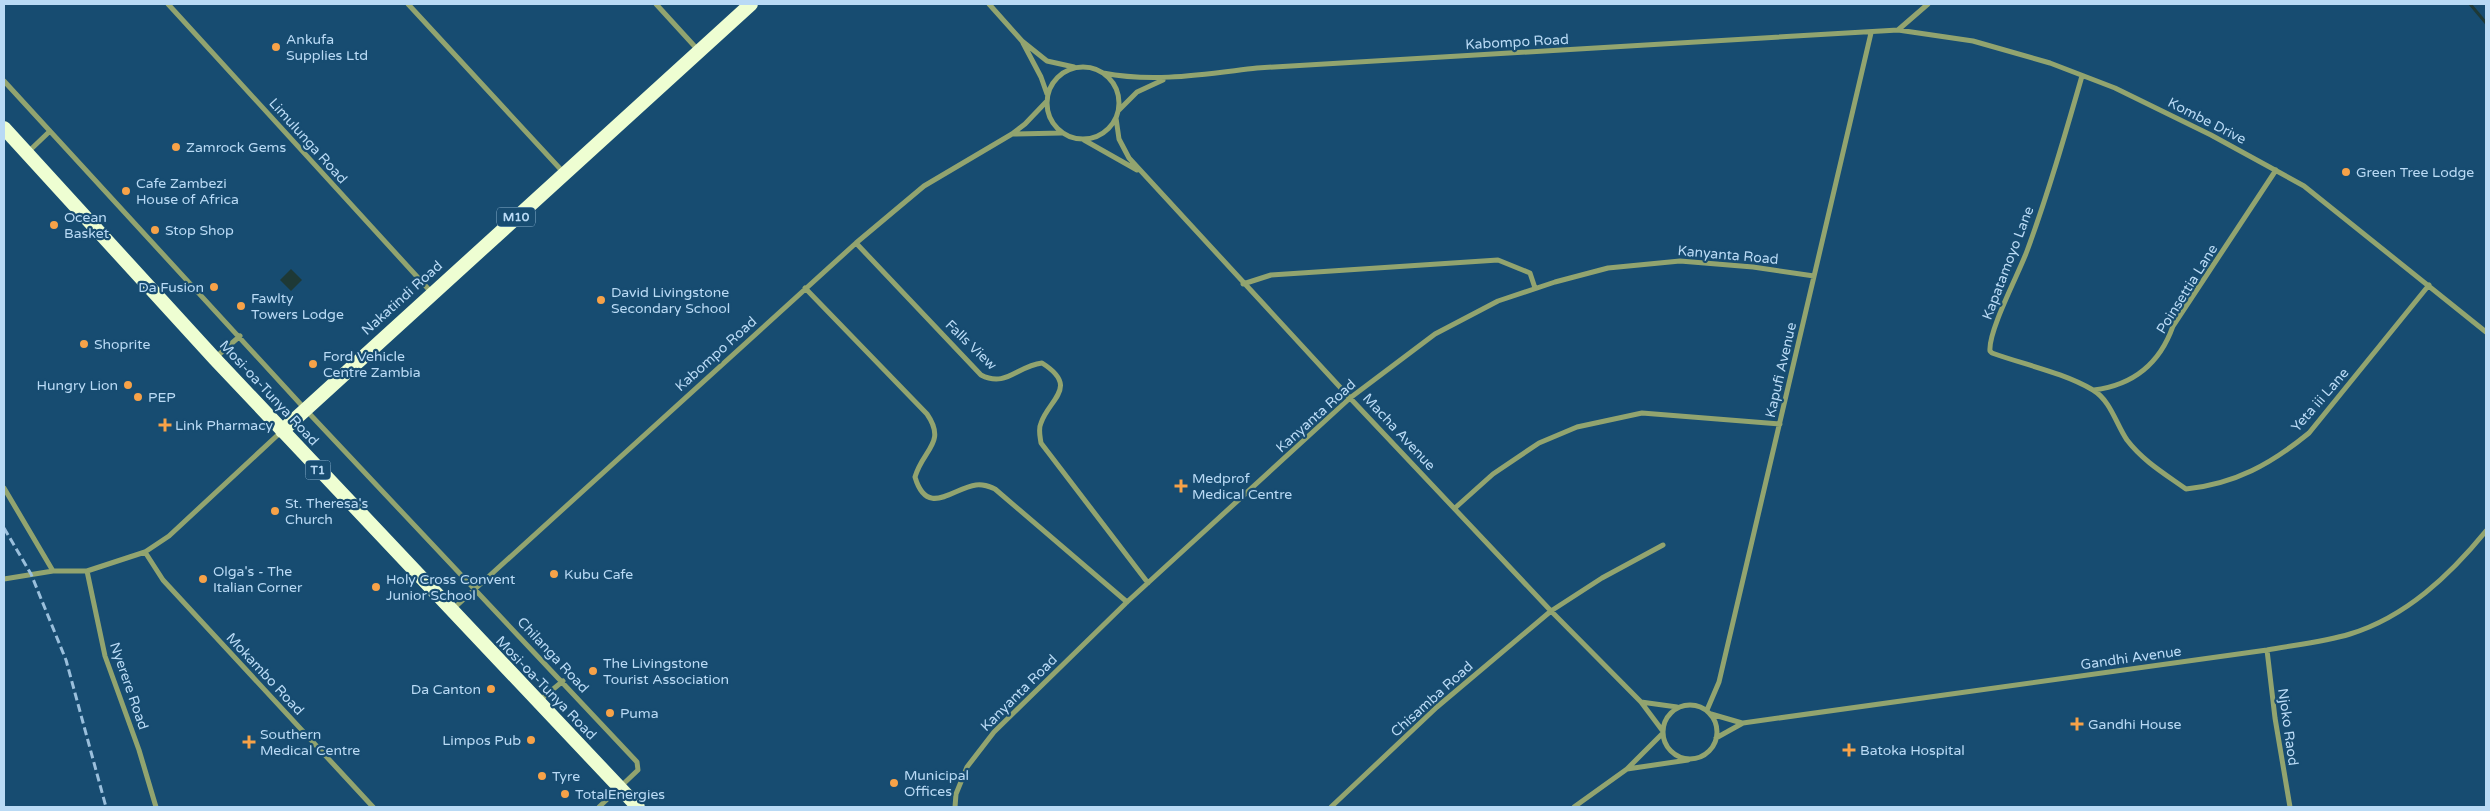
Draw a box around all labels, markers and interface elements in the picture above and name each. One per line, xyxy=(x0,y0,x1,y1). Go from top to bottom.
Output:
place label: Ankufa Supplies Ltd xyxy=(286,31,368,64)
street label: Kabompo Road xyxy=(1465,31,1569,53)
marker: Ankufa Supplies Ltd xyxy=(270,41,282,53)
street label: Kombe Drive xyxy=(2165,94,2249,148)
street label: Limulunga Road xyxy=(265,95,351,187)
place label: Zamrock Gems xyxy=(186,139,286,156)
marker: Zamrock Gems xyxy=(170,141,182,153)
place label: Green Tree Lodge xyxy=(2356,164,2474,181)
marker: Green Tree Lodge xyxy=(2340,166,2352,178)
place label: Cafe Zambezi House of Africa xyxy=(136,175,239,208)
marker: Cafe Zambezi House of Africa xyxy=(120,185,132,197)
street label: Kapatamoyo Lane xyxy=(1979,204,2038,322)
road number: M10 xyxy=(497,208,535,226)
place label: Ocean Basket xyxy=(64,209,110,242)
marker: Ocean Basket xyxy=(48,219,60,231)
place label: Stop Shop xyxy=(165,222,234,239)
marker: Stop Shop xyxy=(149,224,161,236)
street label: Poinsettia Lane xyxy=(2153,241,2221,337)
street label: Kanyanta Road xyxy=(1677,242,1779,268)
street label: Nakatindi Road xyxy=(358,257,446,339)
place label: Da Fusion xyxy=(138,279,204,296)
marker: Da Fusion xyxy=(208,281,220,293)
place label: David Livingstone Secondary School xyxy=(611,284,730,317)
place label: Fawlty Towers Lodge xyxy=(251,290,344,323)
marker: David Livingstone Secondary School xyxy=(595,294,607,306)
marker: Fawlty Towers Lodge xyxy=(235,300,247,312)
street label: Kabompo Road xyxy=(672,313,760,395)
street label: Falls View xyxy=(942,316,1000,374)
street label: Kapufi Avenue xyxy=(1762,321,1800,419)
place label: Shoprite xyxy=(94,336,150,353)
street label: Mosi-oa-Tunya Road xyxy=(216,337,322,449)
marker: Shoprite xyxy=(78,338,90,350)
place label: Ford Vehicle Centre Zambia xyxy=(323,348,421,381)
marker: Ford Vehicle Centre Zambia xyxy=(307,358,319,370)
street label: Yeta iii Lane xyxy=(2288,364,2352,435)
street label: Kanyanta Road xyxy=(1273,376,1359,456)
place label: Hungry Lion xyxy=(37,377,118,394)
marker: Hungry Lion xyxy=(122,379,134,391)
place label: PEP xyxy=(148,389,176,406)
street label: Macha Avenue xyxy=(1359,390,1439,474)
marker: PEP xyxy=(132,391,144,403)
place label: Link Pharmacy xyxy=(175,417,274,434)
marker: Link Pharmacy xyxy=(159,419,171,431)
road number: T1 xyxy=(306,460,330,480)
place label: Medprof Medical Centre xyxy=(1192,470,1292,503)
marker: Medprof Medical Centre xyxy=(1174,479,1188,493)
place label: St. Theresa's Church xyxy=(285,495,369,528)
marker: St. Theresa's Church xyxy=(269,505,281,517)
place label: Olga's - The Italian Corner xyxy=(213,563,303,596)
place label: Kubu Cafe xyxy=(564,566,633,583)
marker: Kubu Cafe xyxy=(548,568,560,580)
place label: Holy Cross Convent Junior School xyxy=(386,571,516,604)
marker: Olga's - The Italian Corner xyxy=(197,573,209,585)
marker: Holy Cross Convent Junior School xyxy=(370,581,382,593)
street label: Chilanga Road xyxy=(514,614,592,696)
street label: Mokambo Road xyxy=(223,629,307,719)
street label: Mosi-oa-Tunya Road xyxy=(492,633,600,743)
street label: Nyerere Road xyxy=(106,640,152,732)
street label: Gandhi Avenue xyxy=(2080,643,2183,673)
street label: Kanyanta Road xyxy=(977,651,1061,735)
place label: The Livingstone Tourist Association xyxy=(603,655,729,688)
street label: Chisamba Road xyxy=(1387,658,1477,740)
marker: The Livingstone Tourist Association xyxy=(587,665,599,677)
place label: Da Canton xyxy=(411,681,481,698)
marker: Da Canton xyxy=(485,683,497,695)
street label: Njoko Raod xyxy=(2274,687,2302,767)
place label: Puma xyxy=(620,705,659,722)
marker: Puma xyxy=(604,707,616,719)
place label: Gandhi House xyxy=(2088,716,2182,733)
marker: Gandhi House xyxy=(2070,717,2084,731)
place label: Southern Medical Centre xyxy=(260,726,360,759)
place label: Limpos Pub xyxy=(442,732,521,749)
marker: Limpos Pub xyxy=(525,734,537,746)
marker: Southern Medical Centre xyxy=(242,735,256,749)
place label: Batoka Hospital xyxy=(1860,742,1965,759)
marker: Batoka Hospital xyxy=(1842,743,1856,757)
place label: Municipal Offices xyxy=(904,767,969,800)
place label: Tyre xyxy=(552,768,580,785)
marker: Tyre xyxy=(536,770,548,782)
marker: Municipal Offices xyxy=(888,777,900,789)
place label: TotalEnergies xyxy=(575,786,665,803)
marker: TotalEnergies xyxy=(559,788,571,800)

